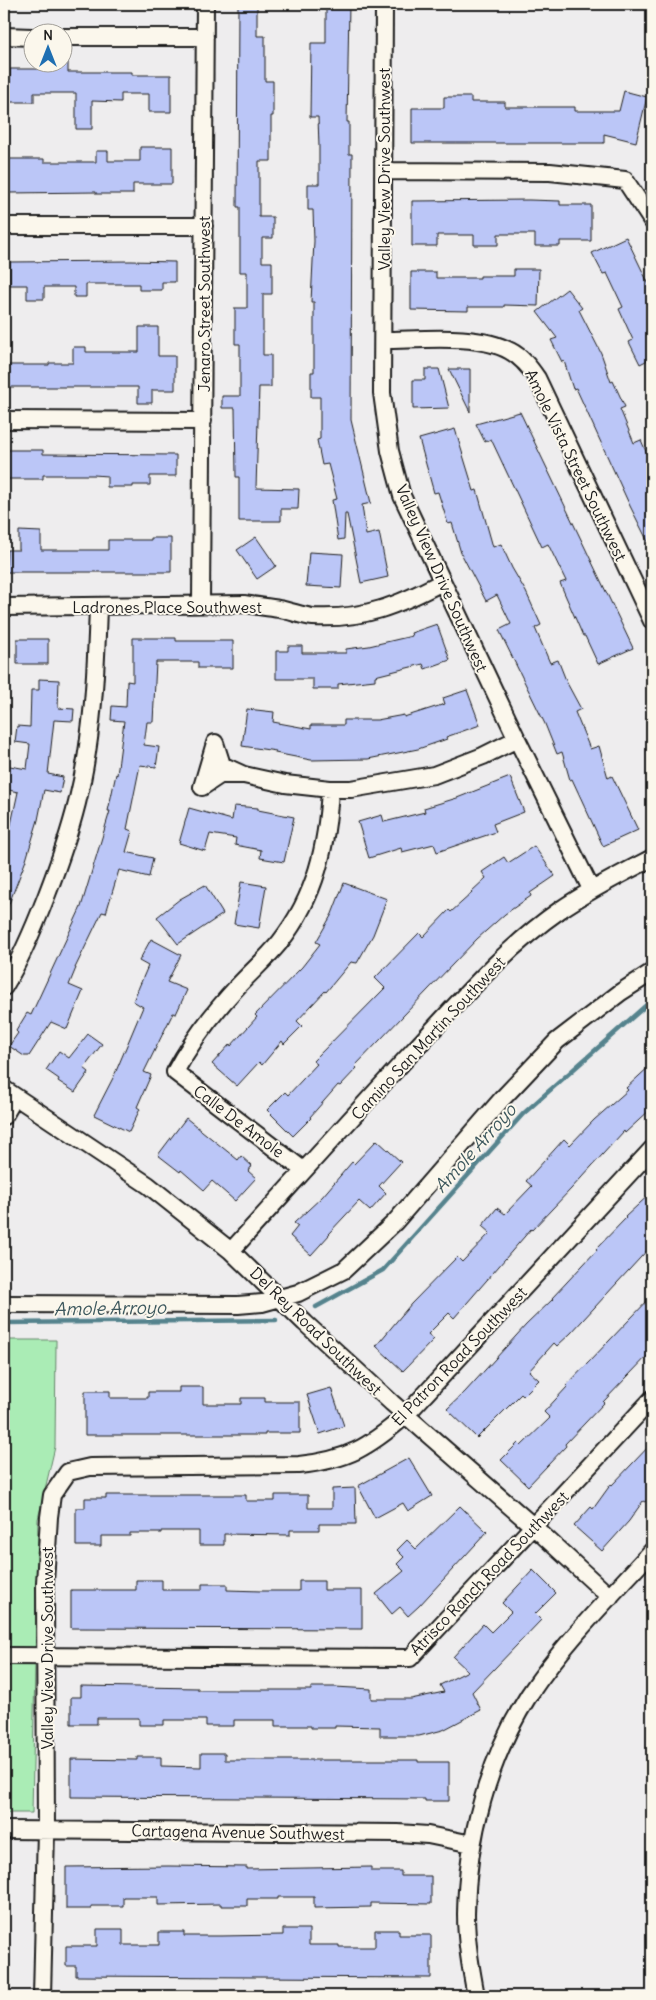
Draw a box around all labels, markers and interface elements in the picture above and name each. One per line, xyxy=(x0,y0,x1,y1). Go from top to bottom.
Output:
north arrow xyxy=(22,22,72,72)
text: N xyxy=(43,26,53,44)
street label: Valley View Drive Southwest xyxy=(374,67,394,271)
street label: Jenaro Street Southwest xyxy=(194,215,214,392)
street label: Amole Vista Street Southwest xyxy=(521,366,631,565)
street label: Valley View Drive Southwest xyxy=(392,481,493,675)
street label: Ladrones Place Southwest xyxy=(72,597,262,617)
street label: Camino San Martin Southwest xyxy=(347,952,510,1124)
street label: Calle De Amole xyxy=(190,1080,288,1162)
water label: Amole Arroyo xyxy=(429,1098,522,1197)
street label: Del Rey Road Southwest xyxy=(246,1263,387,1400)
street label: El Patron Road Southwest xyxy=(387,1282,531,1430)
water label: Amole Arroyo xyxy=(54,1296,167,1320)
street label: Atrisco Ranch Road Southwest xyxy=(405,1486,573,1659)
street label: Valley View Drive Southwest xyxy=(37,1546,57,1750)
street label: Cartagena Avenue Southwest xyxy=(131,1820,345,1844)

